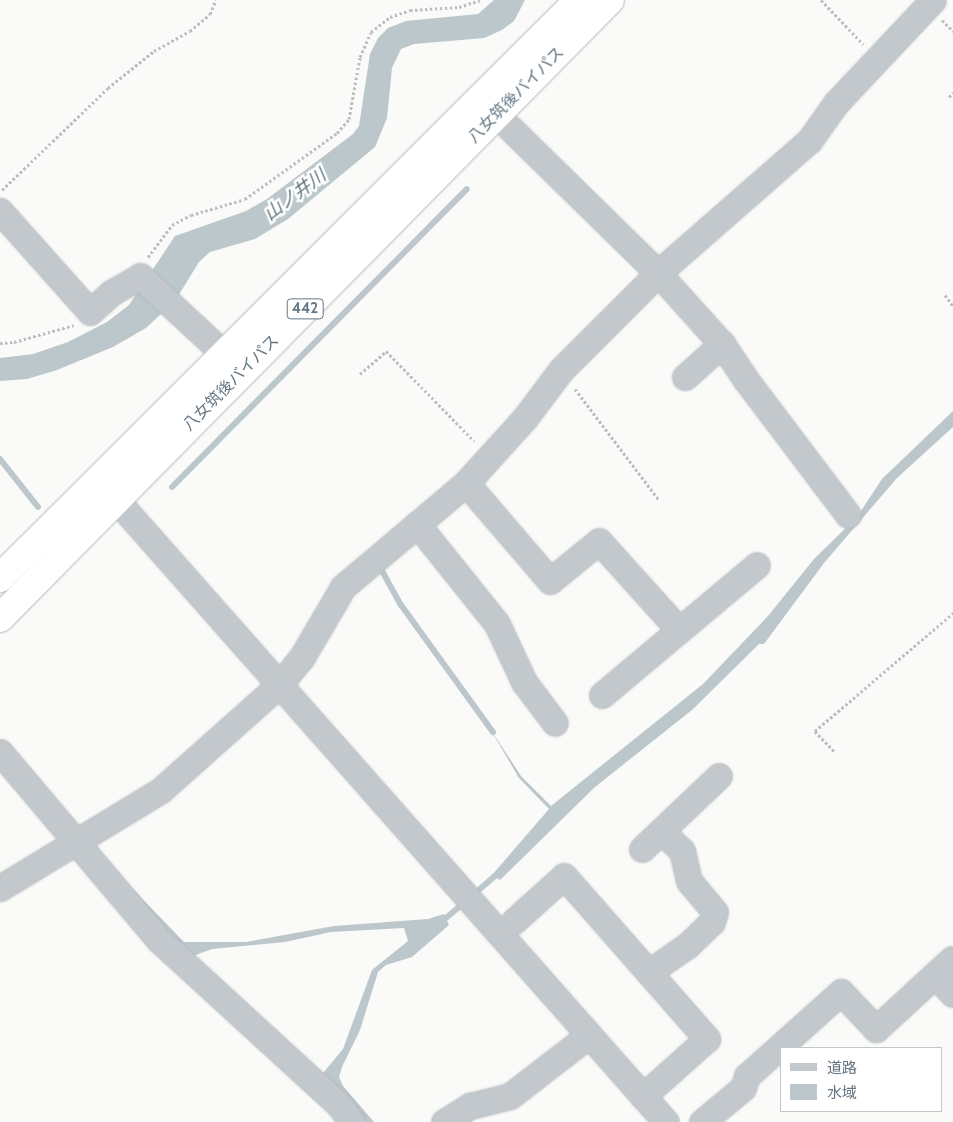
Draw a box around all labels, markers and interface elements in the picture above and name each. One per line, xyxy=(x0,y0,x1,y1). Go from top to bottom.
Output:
street label: 八女筑後バイパス xyxy=(464,43,568,147)
water label: 山ノ井川 xyxy=(260,165,330,225)
road number: 442 xyxy=(286,296,324,322)
street label: 八女筑後バイパス xyxy=(179,331,283,435)
legend xyxy=(780,1047,943,1112)
text: 道路 xyxy=(827,1059,857,1077)
text: 水域 xyxy=(827,1084,857,1102)

